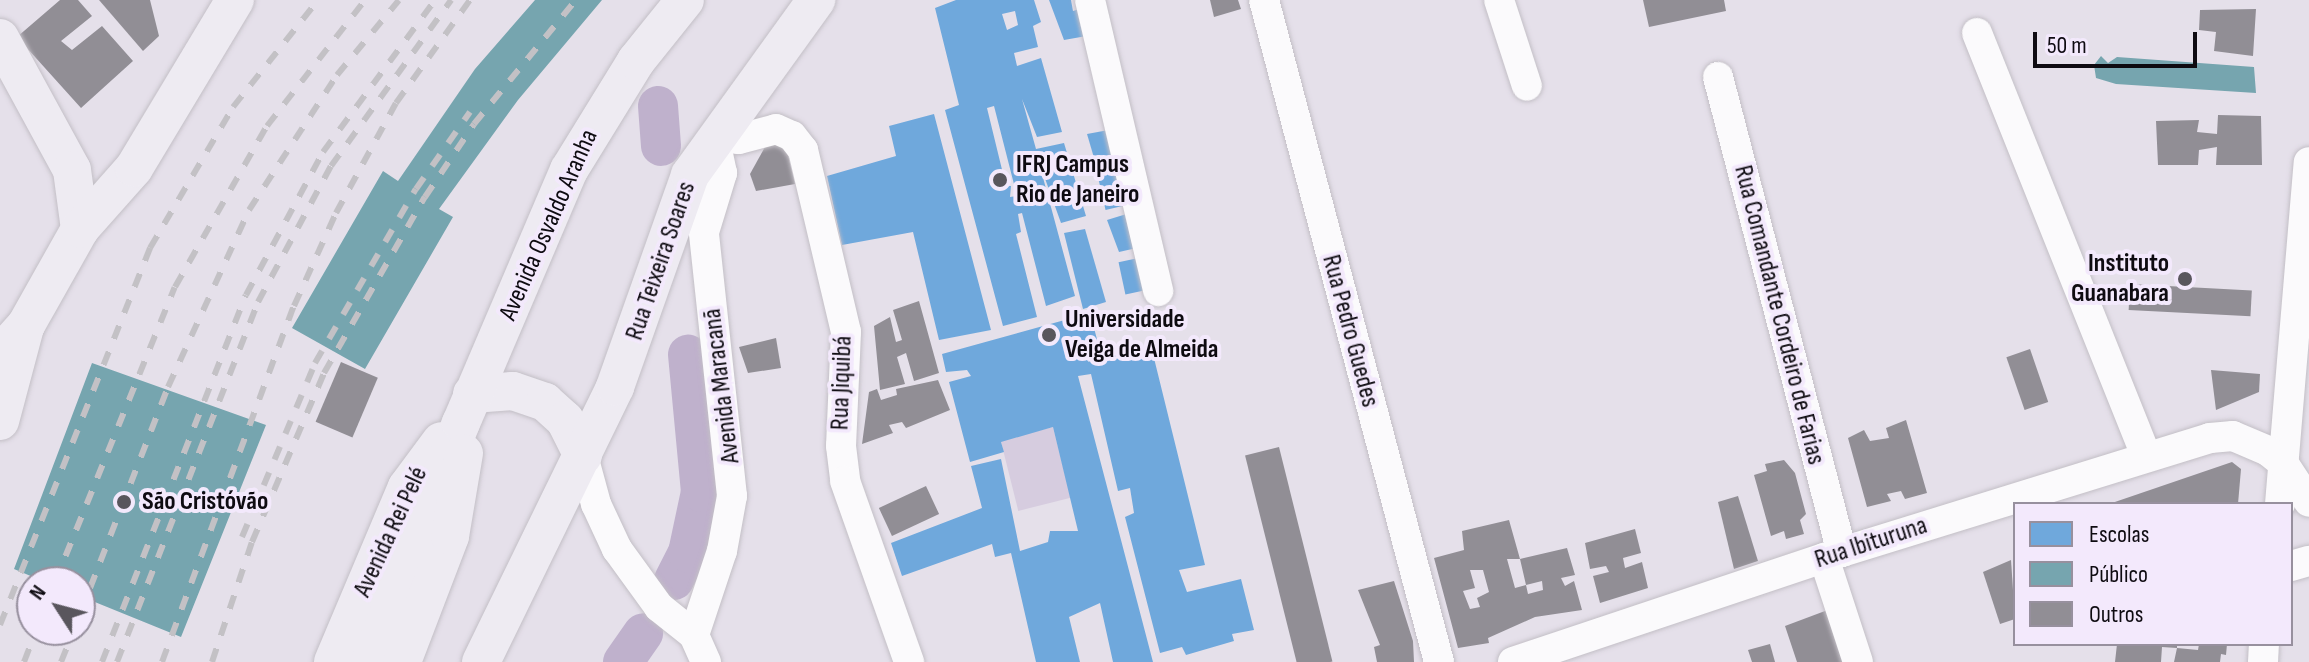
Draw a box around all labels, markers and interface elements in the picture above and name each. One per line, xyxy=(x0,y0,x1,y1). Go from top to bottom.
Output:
scale bar xyxy=(2037,16,2201,66)
text: 50 m xyxy=(2047,31,2087,60)
street label: Avenida Osvaldo Aranha xyxy=(493,125,605,325)
place label: IFRJ Campus Rio de Janeiro xyxy=(1016,149,1139,210)
street label: Rua Comandante Cordeiro de Farias xyxy=(1727,162,1831,468)
marker: IFRJ Campus Rio de Janeiro xyxy=(991,171,1009,189)
street label: Rua Teixeira Soares xyxy=(619,178,703,344)
place label: Instituto Guanabara xyxy=(2071,248,2169,310)
street label: Rua Pedro Guedes xyxy=(1315,252,1385,410)
marker: Instituto Guanabara xyxy=(2176,270,2194,288)
place label: Universidade Veiga de Almeida xyxy=(1065,304,1219,366)
street label: Avenida Maracanã xyxy=(697,307,747,465)
marker: Universidade Veiga de Almeida xyxy=(1040,326,1058,344)
street label: Rua Jiquibá xyxy=(825,335,859,431)
street label: Avenida Rei Pelé xyxy=(347,462,435,602)
place label: São Cristóvão xyxy=(142,486,268,518)
marker: São Cristóvão xyxy=(113,491,135,513)
legend xyxy=(2013,502,2293,646)
street label: Rua Ibituruna xyxy=(1811,510,1931,576)
text: Escolas xyxy=(2089,520,2149,549)
text: Público xyxy=(2089,560,2148,589)
north arrow xyxy=(16,566,96,646)
text: N xyxy=(23,580,52,605)
text: Outros xyxy=(2089,600,2143,629)

